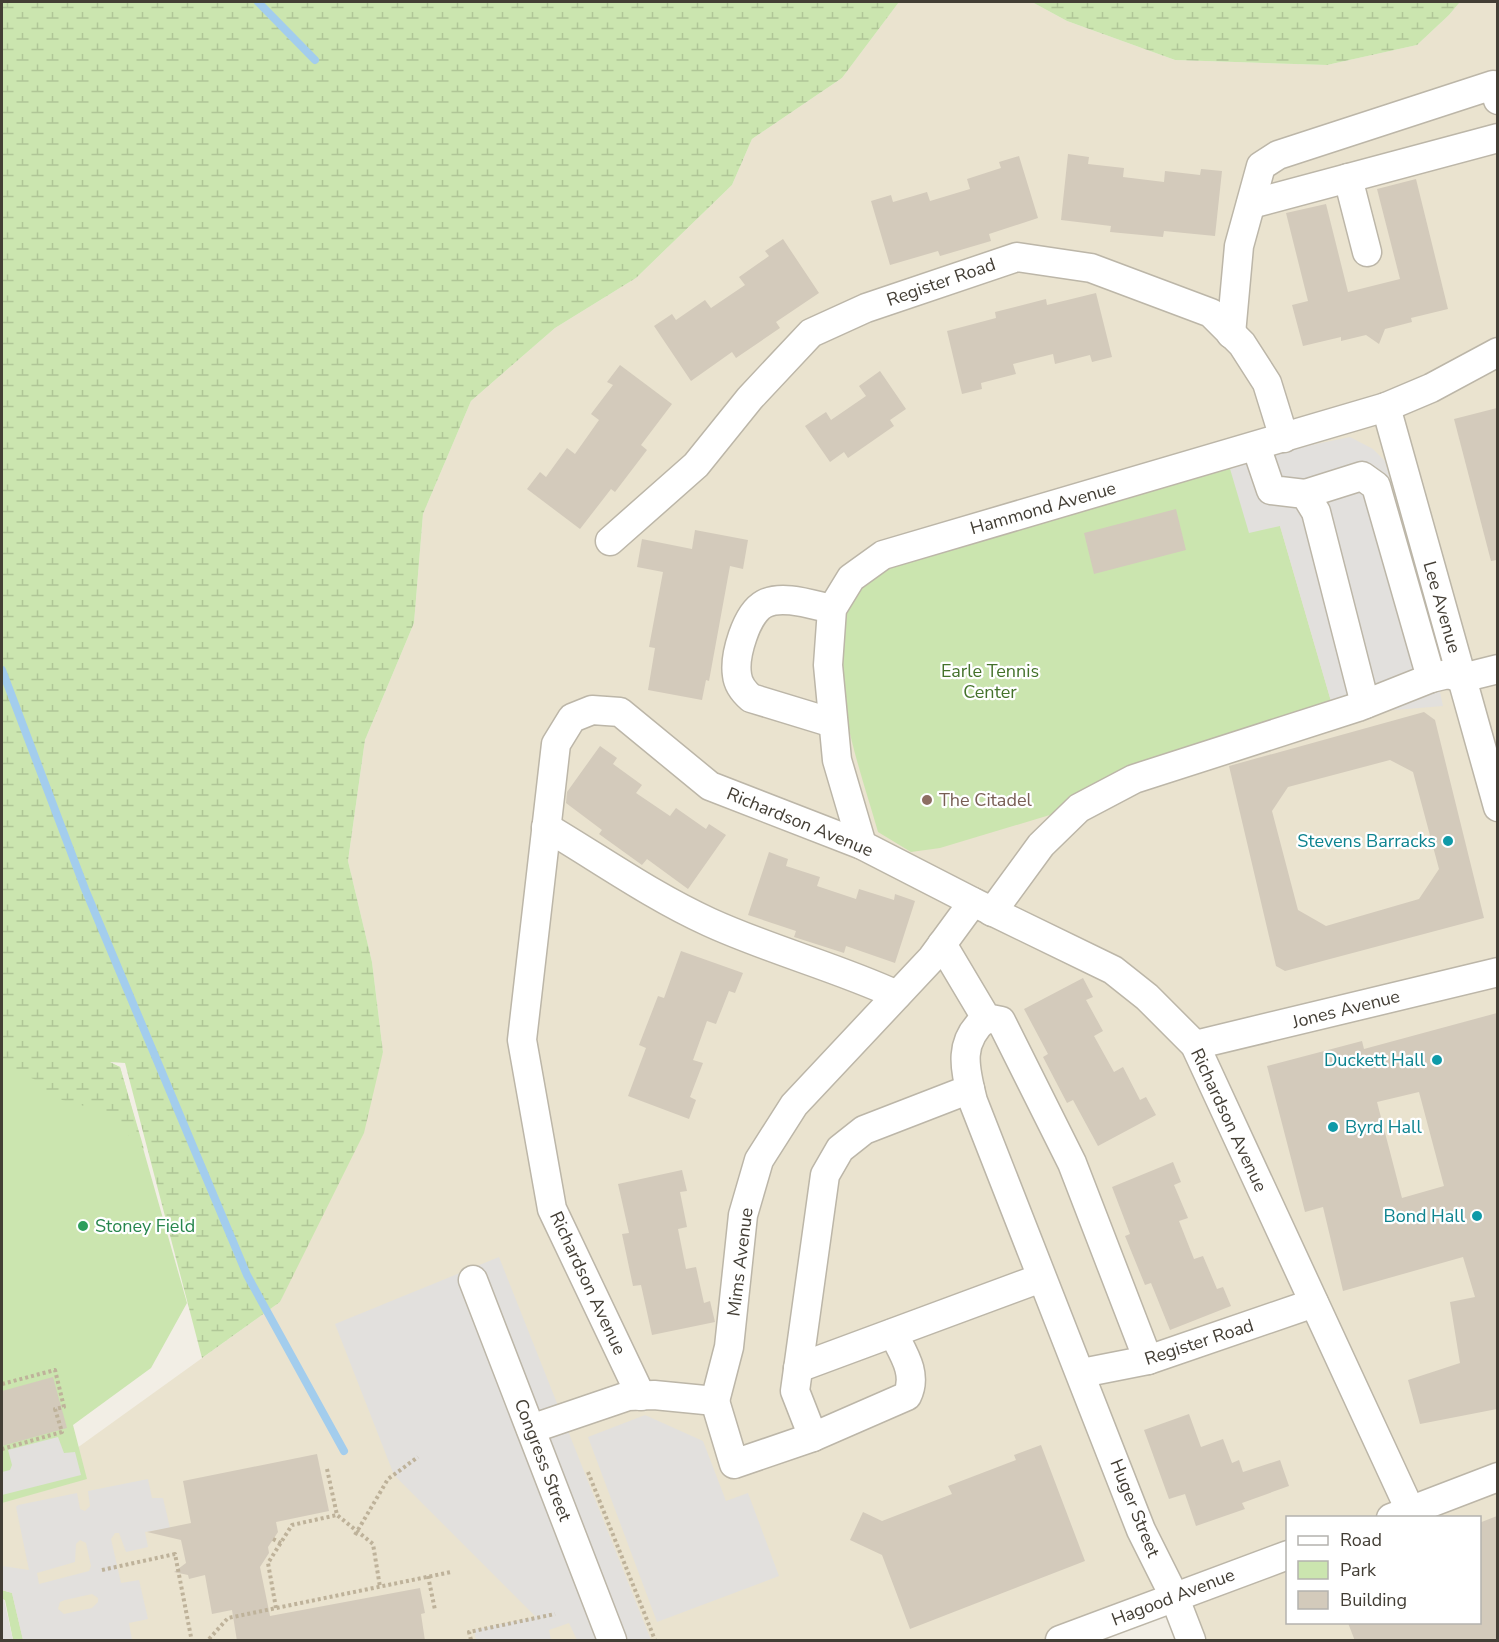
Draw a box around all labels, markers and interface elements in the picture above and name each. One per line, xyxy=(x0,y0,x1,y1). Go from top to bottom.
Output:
street label: Register Road xyxy=(883,252,999,312)
street label: Hammond Avenue xyxy=(967,476,1119,540)
street label: Lee Avenue xyxy=(1417,558,1467,656)
park label: Earle Tennis Center xyxy=(941,659,1039,704)
street label: Richardson Avenue xyxy=(723,782,877,862)
place label: The Citadel xyxy=(939,788,1032,812)
marker: The Citadel xyxy=(920,793,934,807)
place label: Stevens Barracks xyxy=(1297,829,1436,853)
marker: Stevens Barracks xyxy=(1441,834,1455,848)
street label: Jones Avenue xyxy=(1289,984,1402,1034)
street label: Richardson Avenue xyxy=(1185,1044,1273,1196)
place label: Duckett Hall xyxy=(1324,1048,1426,1072)
marker: Duckett Hall xyxy=(1430,1053,1444,1067)
place label: Byrd Hall xyxy=(1345,1115,1422,1139)
marker: Byrd Hall xyxy=(1326,1120,1340,1134)
place label: Bond Hall xyxy=(1384,1204,1466,1228)
street label: Mims Avenue xyxy=(721,1206,759,1318)
street label: Richardson Avenue xyxy=(544,1207,632,1359)
marker: Bond Hall xyxy=(1470,1209,1484,1223)
place label: Stoney Field xyxy=(95,1214,195,1238)
marker: Stoney Field xyxy=(76,1219,90,1233)
street label: Register Road xyxy=(1141,1313,1257,1371)
street label: Congress Street xyxy=(509,1395,578,1525)
street label: Huger Street xyxy=(1104,1455,1166,1561)
legend xyxy=(1286,1516,1481,1624)
text: Road xyxy=(1340,1528,1382,1552)
text: Park xyxy=(1340,1558,1377,1582)
street label: Hagood Avenue xyxy=(1108,1562,1238,1632)
text: Building xyxy=(1340,1588,1407,1612)

